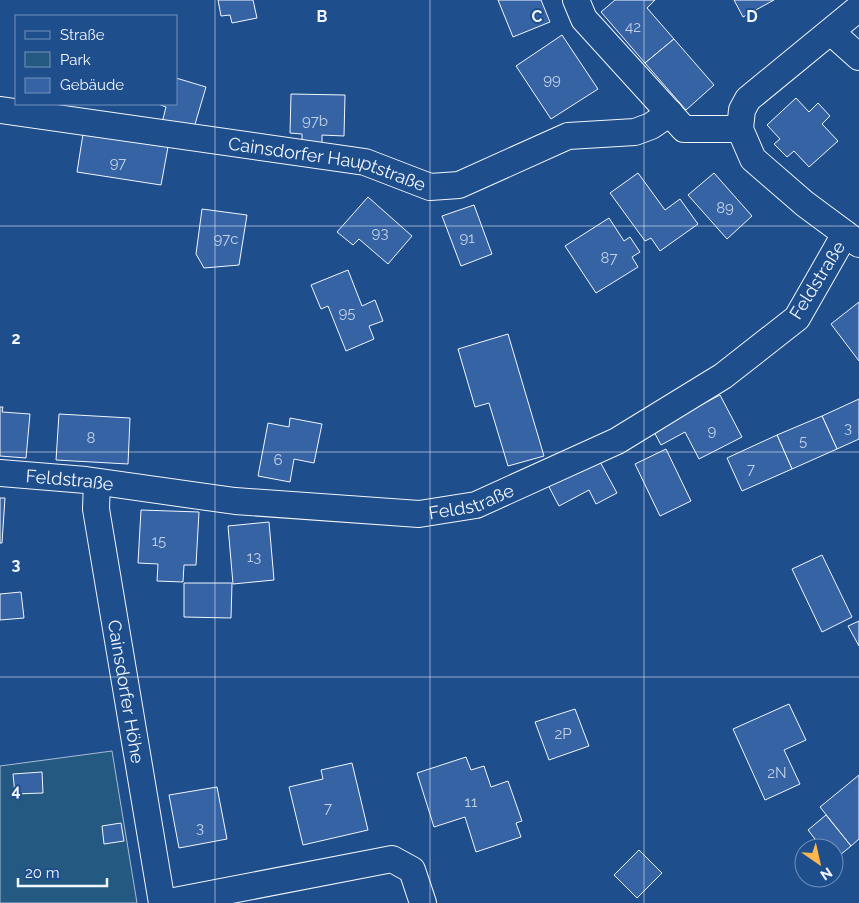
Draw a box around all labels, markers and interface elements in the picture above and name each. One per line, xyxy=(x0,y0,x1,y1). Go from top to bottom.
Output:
text: B xyxy=(317,7,328,26)
text: C xyxy=(532,7,543,26)
text: D xyxy=(746,7,758,26)
legend xyxy=(15,15,178,105)
house number: 42 xyxy=(625,18,641,36)
text: Straße xyxy=(60,26,105,44)
text: Park xyxy=(60,51,91,69)
house number: 99 xyxy=(543,71,561,89)
text: Gebäude xyxy=(60,76,124,94)
house number: 97b xyxy=(302,112,328,130)
street label: Cainsdorfer Hauptstraße xyxy=(227,132,429,195)
house number: 97 xyxy=(110,154,126,172)
house number: 89 xyxy=(716,199,734,217)
house number: 93 xyxy=(372,224,388,242)
house number: 91 xyxy=(459,229,475,247)
house number: 97c xyxy=(214,230,238,248)
street label: Feldstraße xyxy=(785,237,849,323)
house number: 87 xyxy=(601,249,617,267)
house number: 95 xyxy=(339,304,355,322)
text: 2 xyxy=(11,329,21,348)
house number: 3 xyxy=(844,419,852,437)
house number: 9 xyxy=(708,422,717,440)
house number: 8 xyxy=(87,429,96,447)
house number: 5 xyxy=(799,432,807,450)
house number: 6 xyxy=(273,451,283,469)
house number: 7 xyxy=(747,460,755,478)
street label: Feldstraße xyxy=(25,465,115,494)
street label: Feldstraße xyxy=(427,479,517,523)
house number: 15 xyxy=(152,532,166,550)
house number: 13 xyxy=(247,548,261,566)
text: 3 xyxy=(12,555,21,574)
street label: Cainsdorfer Höhe xyxy=(104,618,149,765)
house number: 2P xyxy=(554,725,572,743)
house number: 2N xyxy=(767,764,787,782)
text: 4 xyxy=(11,781,21,800)
house number: 11 xyxy=(465,793,478,811)
house number: 7 xyxy=(324,799,332,817)
house number: 3 xyxy=(196,819,204,837)
north arrow xyxy=(794,838,844,888)
scale bar xyxy=(18,856,106,888)
text: 20 m xyxy=(25,864,60,882)
text: N xyxy=(817,864,835,883)

